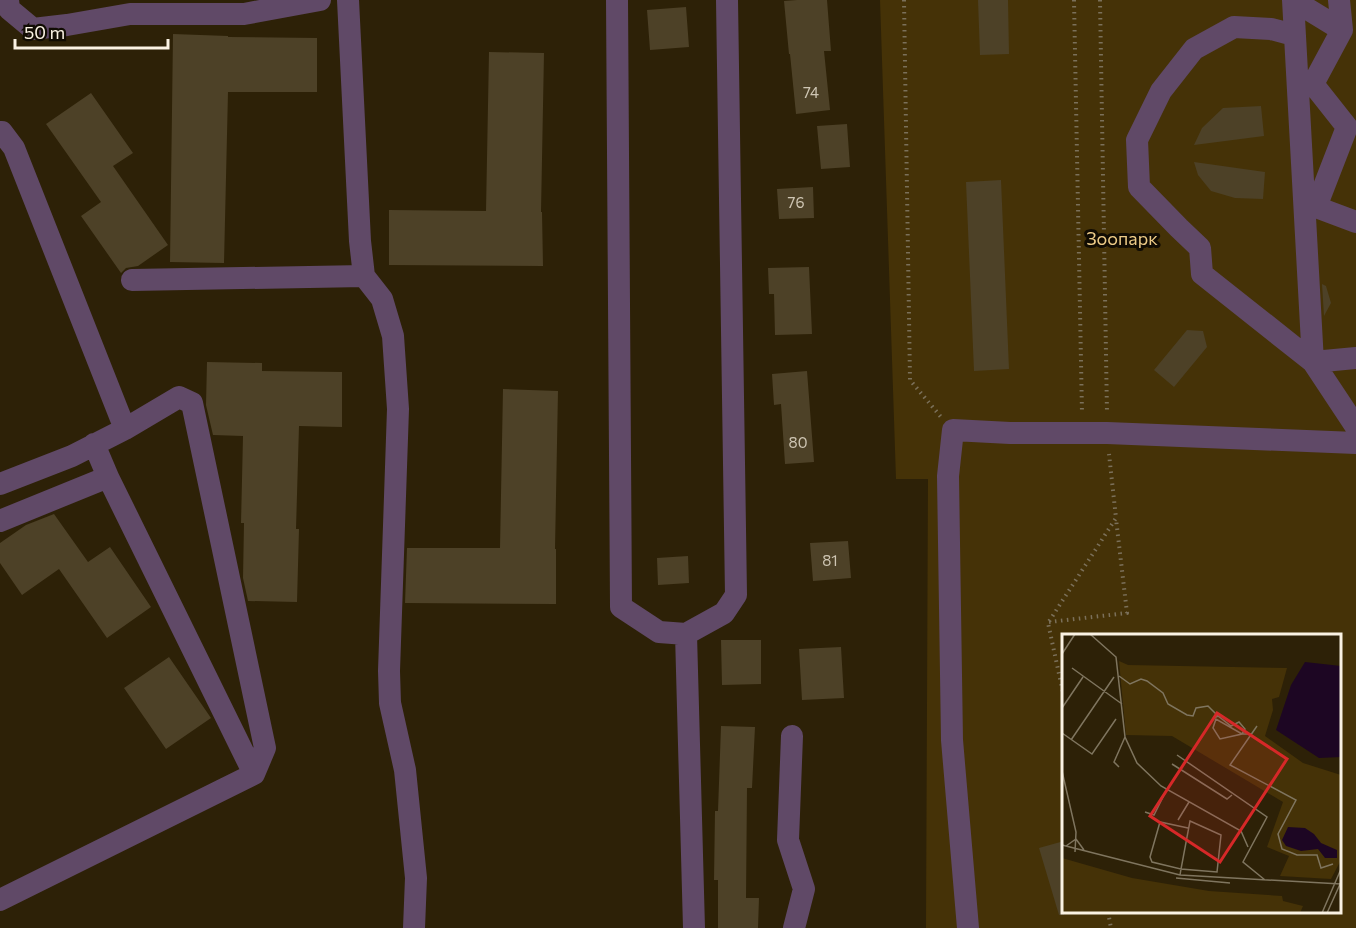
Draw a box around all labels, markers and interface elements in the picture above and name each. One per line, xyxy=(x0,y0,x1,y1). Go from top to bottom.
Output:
scale bar xyxy=(15,12,168,50)
text: 50 m xyxy=(24,21,65,43)
house number: 74 xyxy=(803,83,819,101)
house number: 76 xyxy=(788,193,804,211)
park label: Зоопарк xyxy=(1086,227,1158,249)
house number: 80 xyxy=(789,433,807,451)
house number: 81 xyxy=(822,551,838,569)
inset map xyxy=(1062,634,1341,913)

